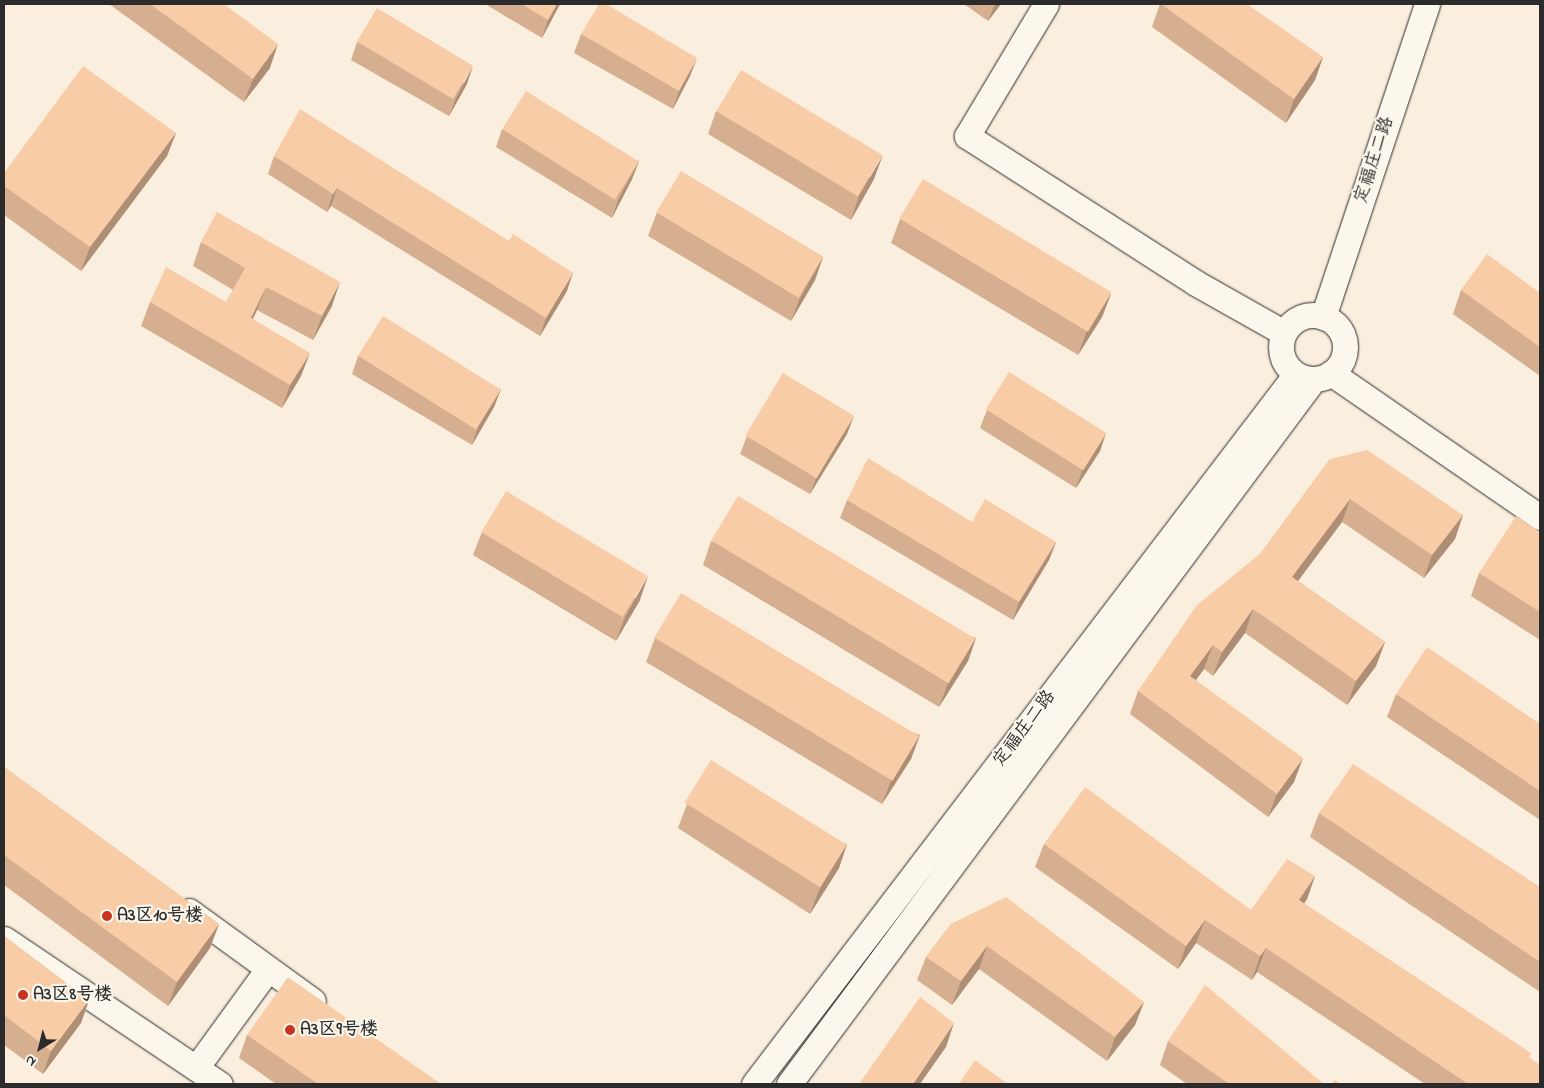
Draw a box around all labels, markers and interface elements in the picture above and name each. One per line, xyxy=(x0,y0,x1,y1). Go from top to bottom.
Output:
street label: 定福庄二路 xyxy=(1351,114,1399,206)
street label: 定福庄二路 xyxy=(989,687,1061,771)
place label: A3区10号楼 xyxy=(117,905,203,927)
marker: A3区10号楼 xyxy=(101,910,113,922)
place label: A3区8号楼 xyxy=(33,984,112,1006)
marker: A3区8号楼 xyxy=(17,989,29,1001)
place label: A3区9号楼 xyxy=(300,1019,378,1041)
north arrow xyxy=(15,1023,65,1073)
marker: A3区9号楼 xyxy=(284,1024,296,1036)
text: N xyxy=(21,1049,41,1072)

